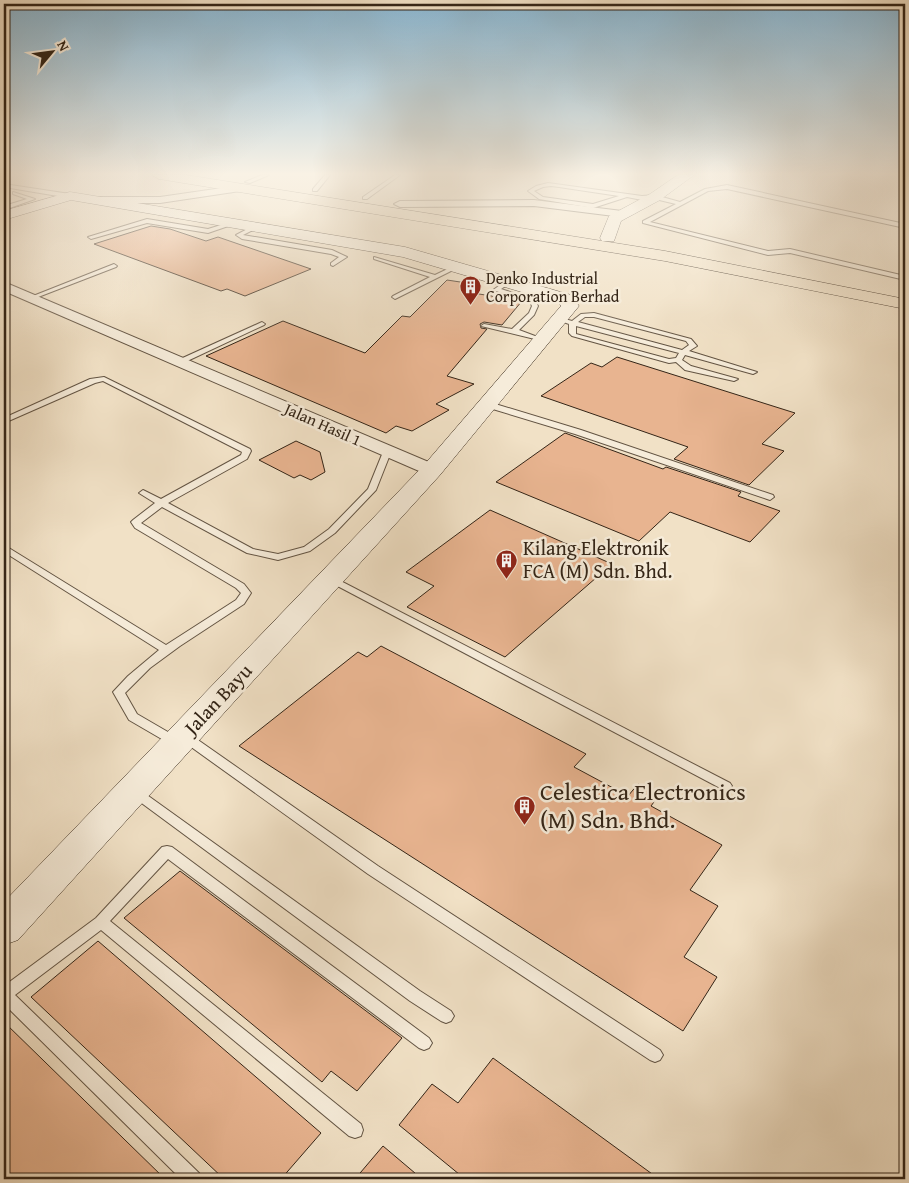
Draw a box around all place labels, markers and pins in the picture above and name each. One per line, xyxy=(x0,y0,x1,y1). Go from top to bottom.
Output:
place label: Denko Industrial Corporation Berhad xyxy=(486,266,620,308)
building icon: Denko Industrial Corporation Berhad xyxy=(458,275,482,306)
place label: Kilang Elektronik FCA (M) Sdn. Bhd. xyxy=(523,533,672,585)
building icon: Kilang Elektronik FCA (M) Sdn. Bhd. xyxy=(495,548,519,579)
place label: Celestica Electronics (M) Sdn. Bhd. xyxy=(540,774,746,837)
building icon: Celestica Electronics (M) Sdn. Bhd. xyxy=(512,794,536,825)

